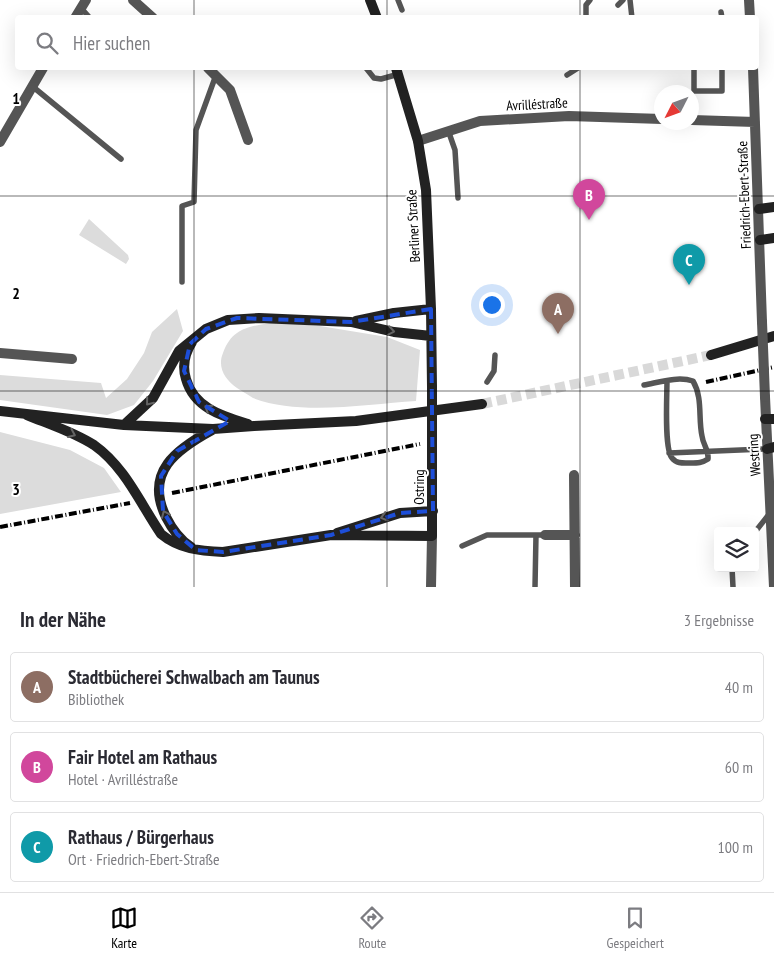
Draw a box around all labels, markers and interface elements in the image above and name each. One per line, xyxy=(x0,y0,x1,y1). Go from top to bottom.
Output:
search box xyxy=(15,15,759,70)
icon: search xyxy=(33,29,61,57)
text: Hier suchen xyxy=(73,31,150,55)
north arrow xyxy=(654,85,699,130)
text: 1 xyxy=(12,88,20,108)
street label: Avrilléstraße xyxy=(506,93,568,115)
street label: Friedrich-Ebert-Straße xyxy=(733,140,755,249)
pin: B xyxy=(573,179,605,220)
street label: Berliner Straße xyxy=(402,189,424,263)
pin: C xyxy=(673,244,705,285)
text: 2 xyxy=(12,283,20,303)
your location xyxy=(479,292,505,318)
pin: A xyxy=(542,293,574,334)
one-way arrow xyxy=(386,325,395,335)
one-way arrow xyxy=(146,396,154,405)
one-way arrow xyxy=(205,405,214,415)
one-way arrow xyxy=(67,428,76,439)
street label: Westring xyxy=(744,433,764,477)
street label: Ostring xyxy=(410,469,428,505)
text: 3 xyxy=(12,479,20,499)
one-way arrow xyxy=(161,510,171,519)
one-way arrow xyxy=(381,512,389,522)
map controls xyxy=(714,527,759,572)
button: layers xyxy=(714,527,759,572)
text: In der Nähe xyxy=(20,606,106,633)
text: 3 Ergebnisse xyxy=(684,610,754,630)
text: Stadtbücherei Schwalbach am Taunus xyxy=(68,665,320,689)
text: A xyxy=(33,677,41,697)
text: 40 m xyxy=(725,677,753,697)
text: Bibliothek xyxy=(68,689,124,709)
text: Fair Hotel am Rathaus xyxy=(68,745,217,769)
text: B xyxy=(33,757,41,777)
text: 60 m xyxy=(725,757,753,777)
text: Hotel · Avrilléstraße xyxy=(68,769,178,789)
text: Rathaus / Bürgerhaus xyxy=(68,825,214,849)
text: C xyxy=(33,837,41,857)
text: 100 m xyxy=(718,837,753,857)
text: Ort · Friedrich-Ebert-Straße xyxy=(68,849,220,869)
tab: Karte xyxy=(110,904,138,952)
tab: Route xyxy=(358,904,386,952)
tab: Gespeichert xyxy=(607,904,664,952)

